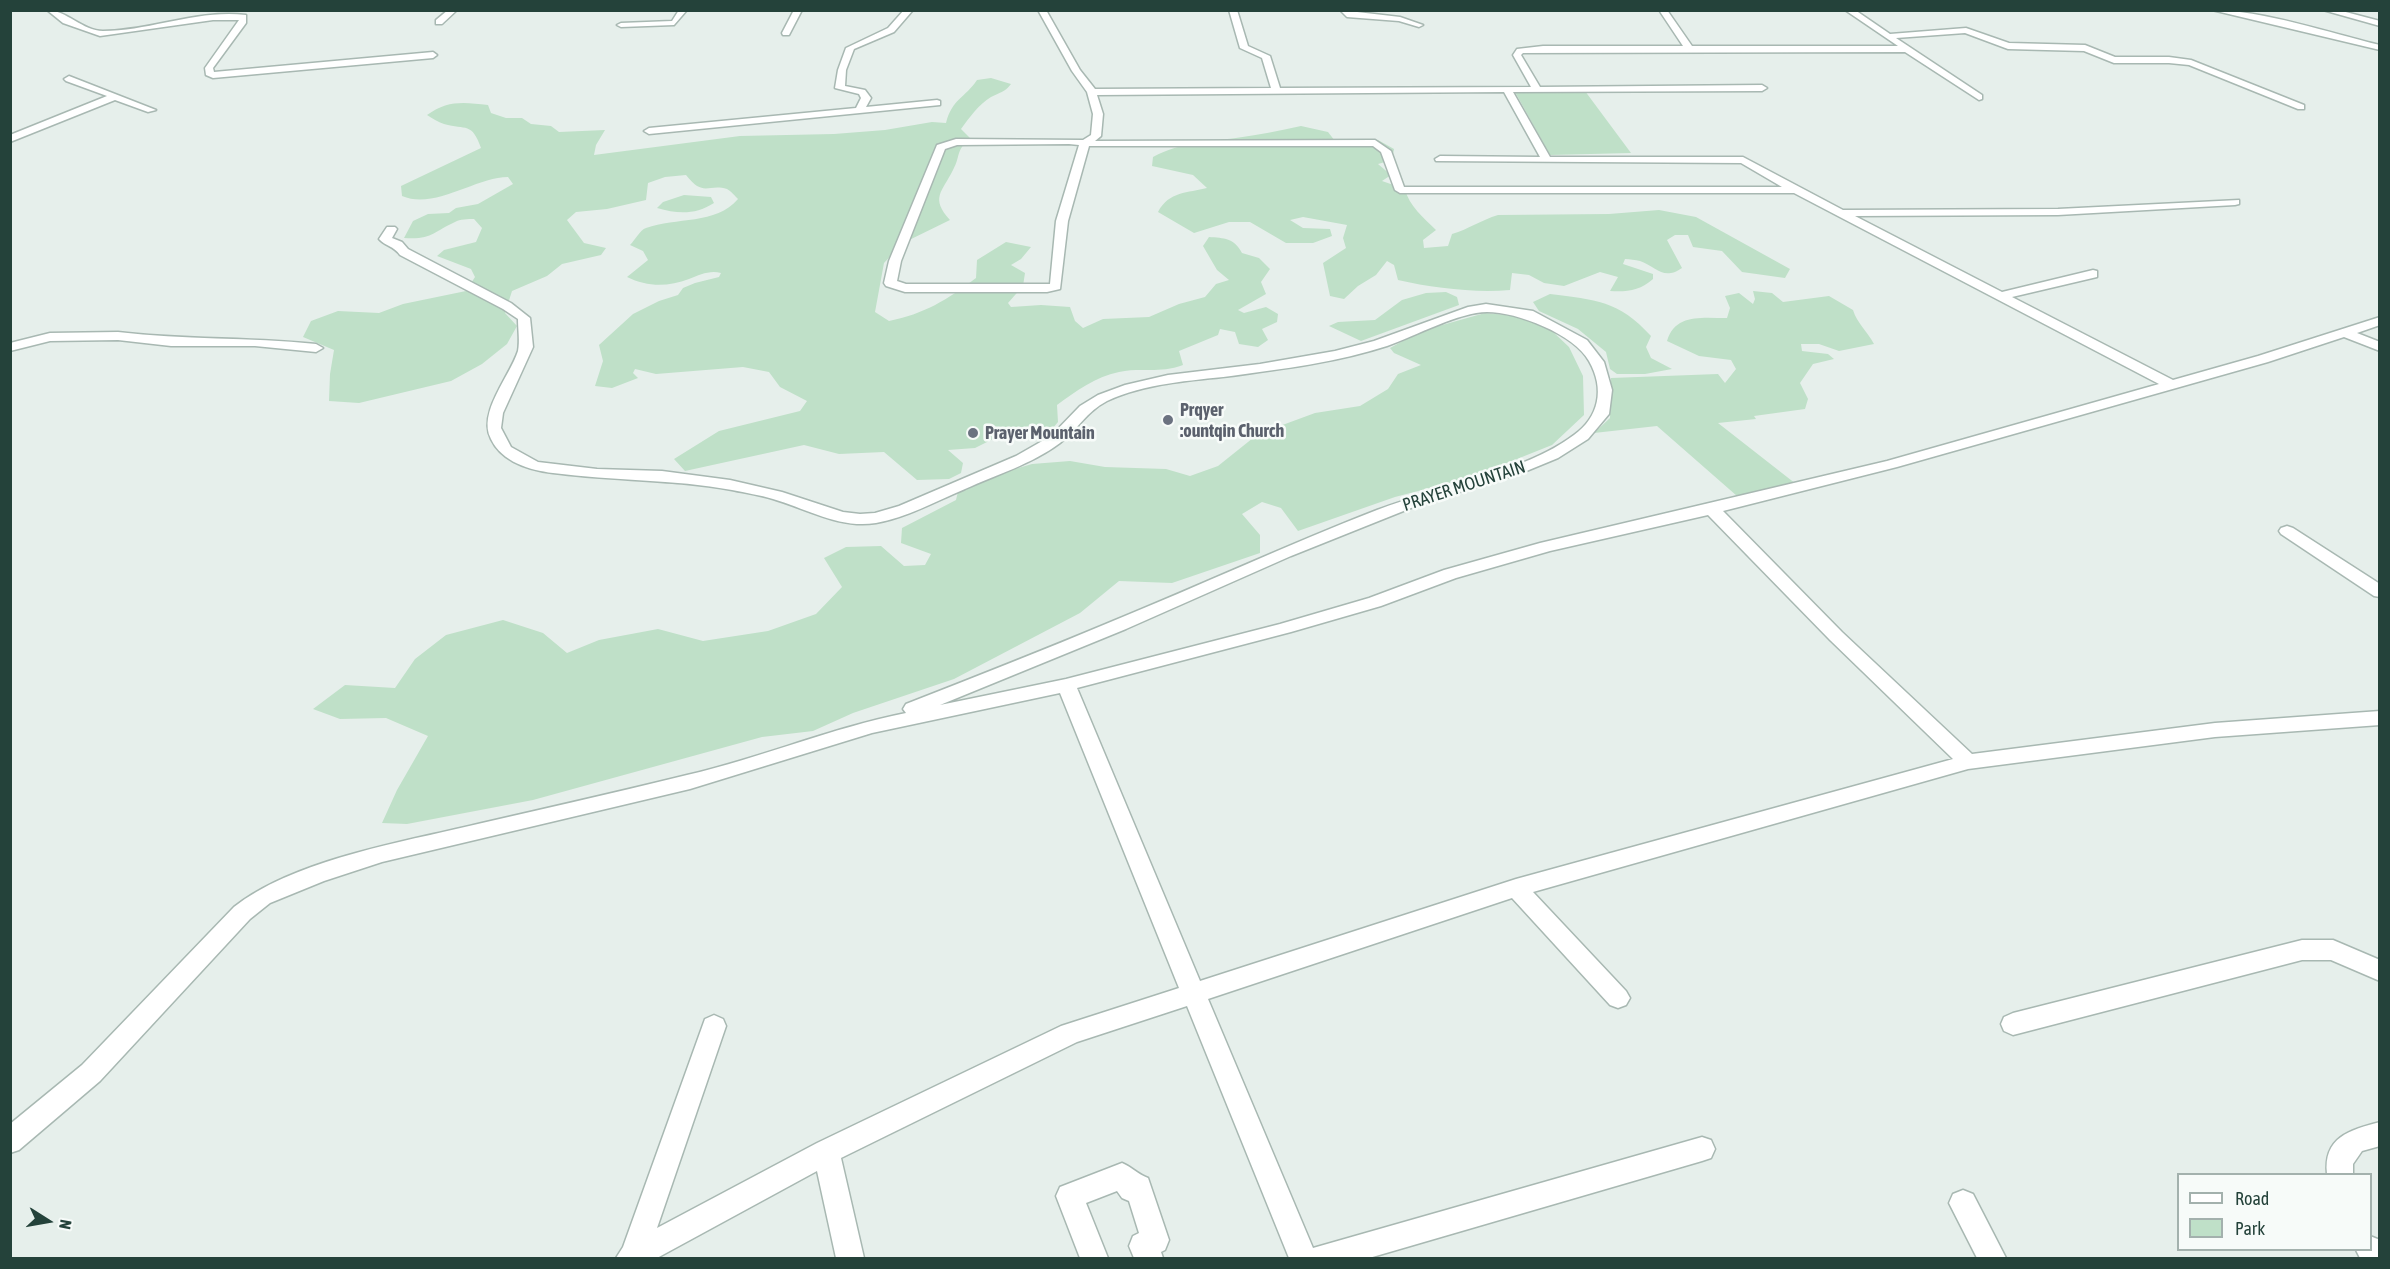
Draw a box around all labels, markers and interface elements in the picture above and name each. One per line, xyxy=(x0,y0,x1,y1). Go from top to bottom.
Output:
place label: Prqyer :ountqin Church xyxy=(1180,399,1284,442)
marker: Prqyer :ountqin Church xyxy=(1161,413,1175,427)
place label: Prayer Mountain xyxy=(985,422,1095,444)
marker: Prayer Mountain xyxy=(966,426,980,440)
street label: PRAYER MOUNTAIN xyxy=(1400,456,1528,516)
legend xyxy=(2177,1173,2372,1251)
text: Road xyxy=(2235,1188,2269,1209)
north arrow xyxy=(18,1191,78,1251)
text: N xyxy=(56,1218,75,1231)
text: Park xyxy=(2235,1218,2265,1239)

